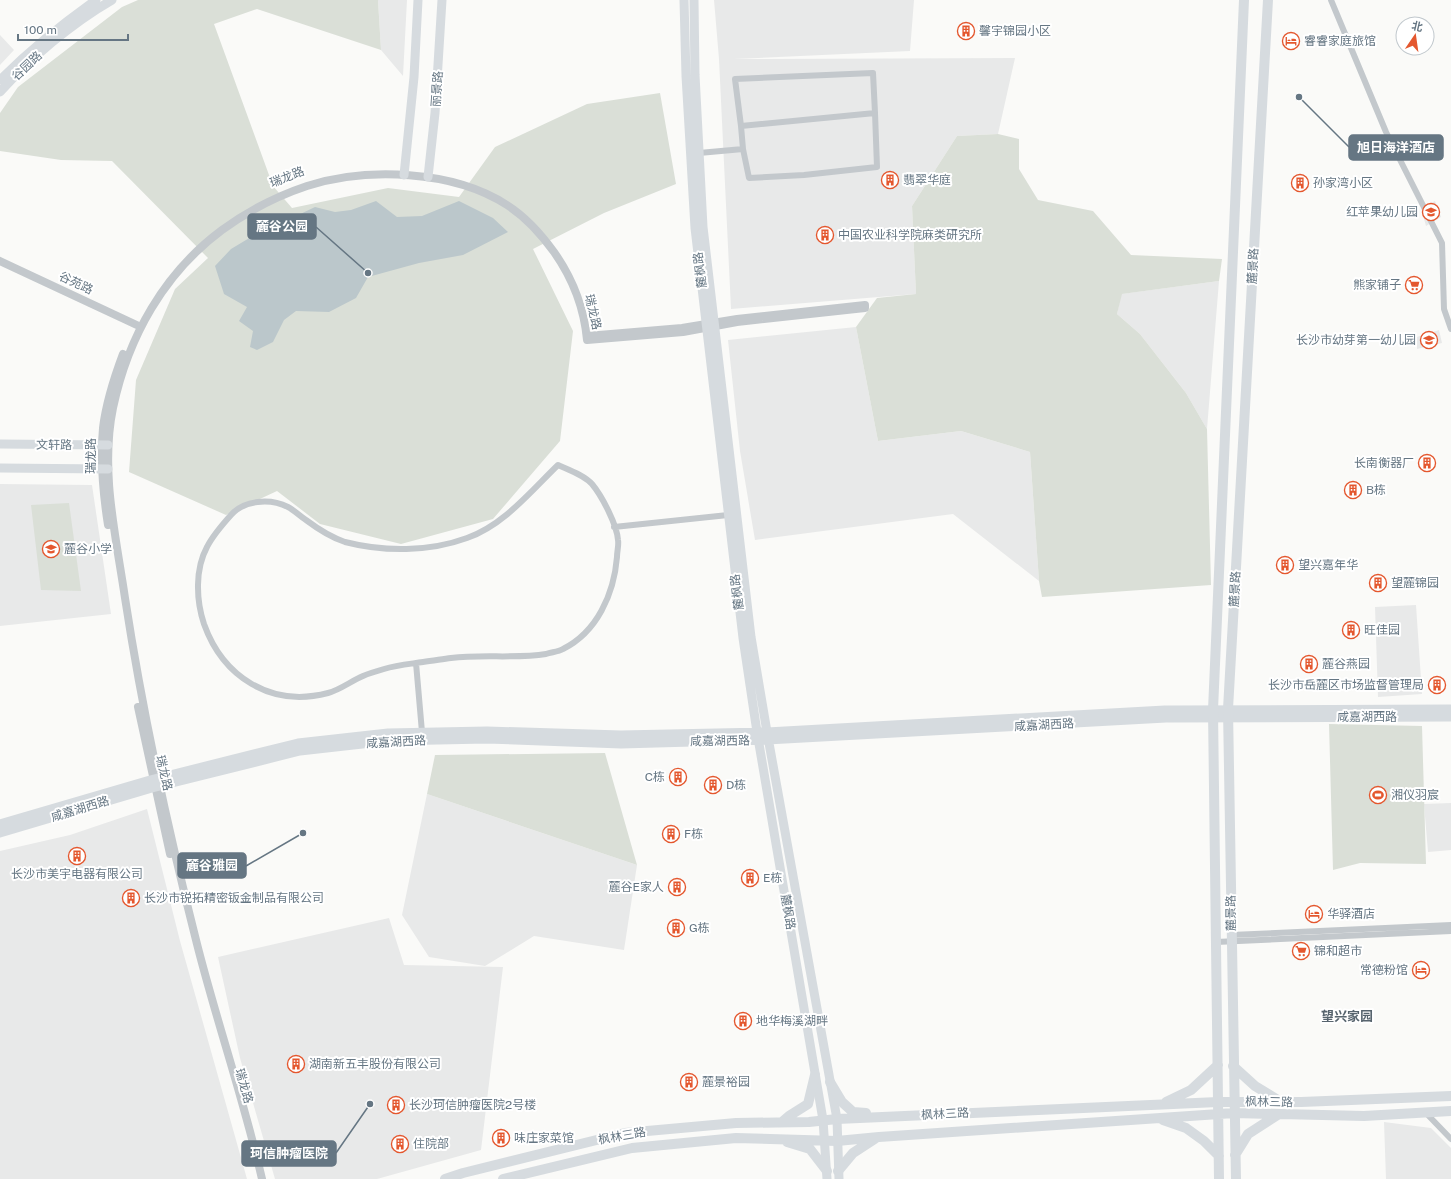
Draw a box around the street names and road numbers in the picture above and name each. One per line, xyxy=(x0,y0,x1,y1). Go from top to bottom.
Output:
street label: 谷园路 xyxy=(9,49,45,83)
street label: 丽景路 xyxy=(429,71,445,107)
street label: 瑞龙路 xyxy=(268,164,306,190)
street label: 麓景路 xyxy=(1245,248,1261,284)
street label: 麓枫路 xyxy=(691,251,709,289)
street label: 谷苑路 xyxy=(57,269,95,297)
street label: 瑞龙路 xyxy=(582,293,604,331)
street label: 文轩路 xyxy=(36,438,72,452)
street label: 瑞龙路 xyxy=(84,438,98,474)
street label: 麓景路 xyxy=(1227,571,1243,607)
street label: 麓枫路 xyxy=(728,573,746,611)
street label: 咸嘉湖西路 xyxy=(1337,710,1397,724)
street label: 咸嘉湖西路 xyxy=(1014,716,1074,734)
street label: 咸嘉湖西路 xyxy=(366,733,426,751)
street label: 咸嘉湖西路 xyxy=(690,733,750,749)
street label: 瑞龙路 xyxy=(153,754,175,792)
street label: 咸嘉湖西路 xyxy=(49,794,111,824)
street label: 麓枫路 xyxy=(778,893,798,931)
street label: 麓景路 xyxy=(1224,895,1238,931)
street label: 瑞龙路 xyxy=(232,1067,256,1105)
street label: 枫林三路 xyxy=(1245,1095,1293,1109)
street label: 枫林三路 xyxy=(921,1106,969,1122)
street label: 枫林三路 xyxy=(597,1125,647,1147)

